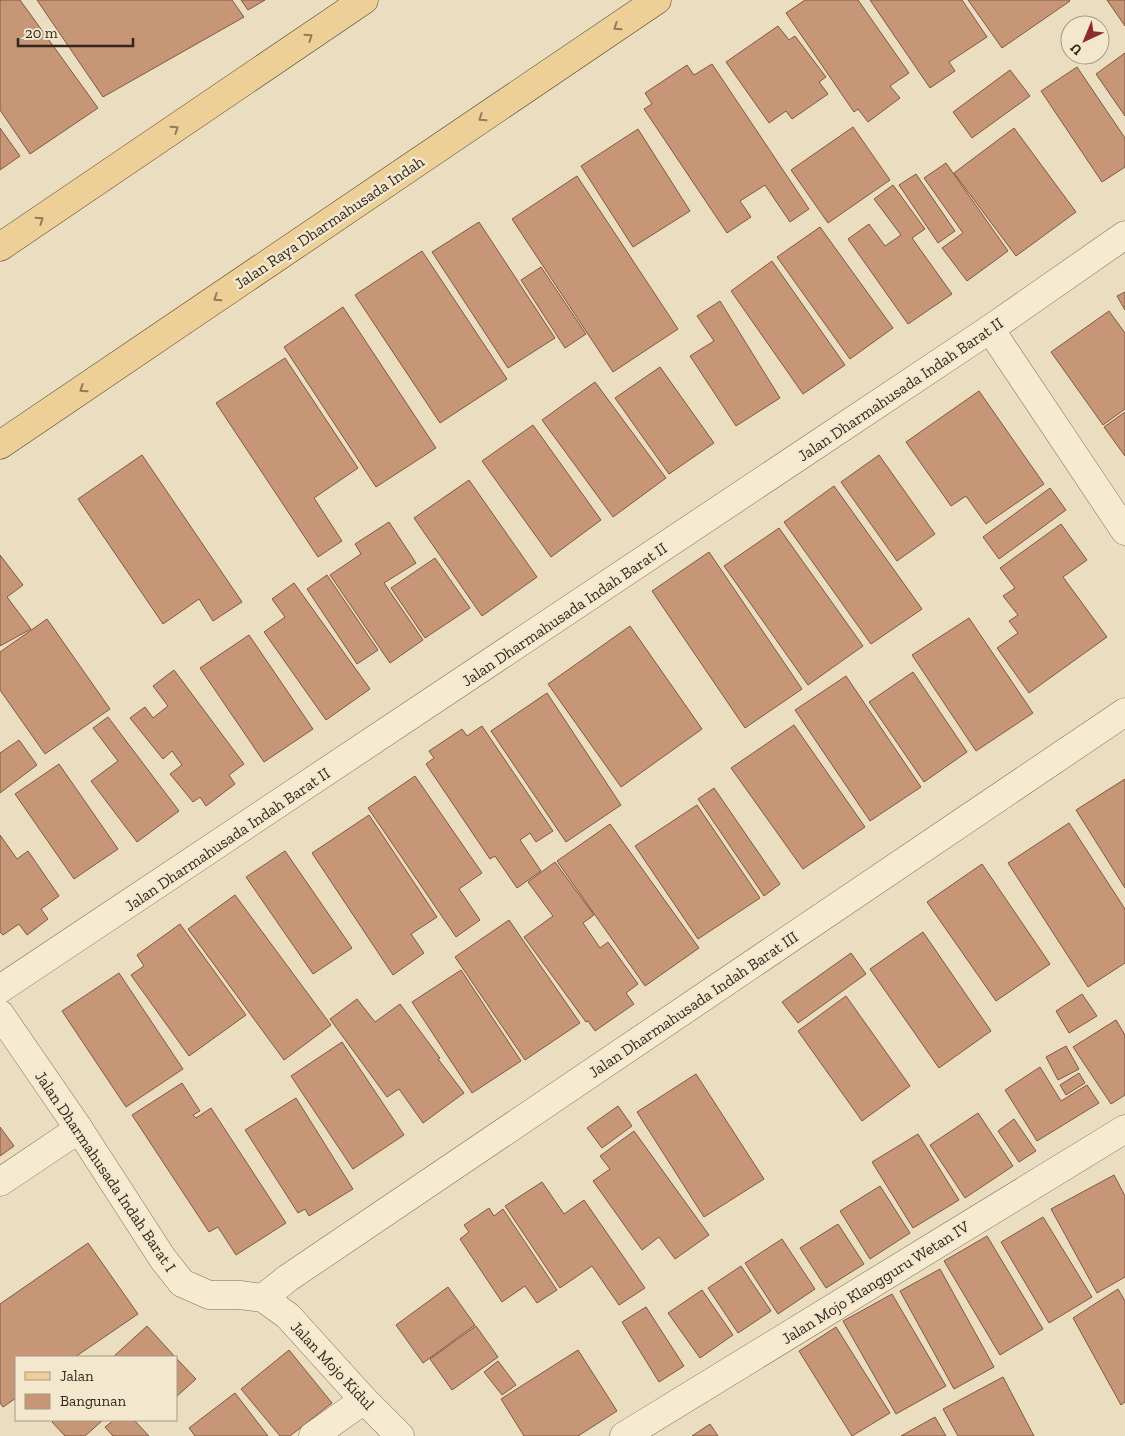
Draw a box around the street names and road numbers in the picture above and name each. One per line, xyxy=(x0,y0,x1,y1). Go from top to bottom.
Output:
street label: Jalan Raya Dharmahusada Indah xyxy=(231,152,428,293)
street label: Jalan Dharmahusada Indah Barat II xyxy=(794,314,1006,465)
street label: Jalan Dharmahusada Indah Barat II xyxy=(458,539,670,690)
street label: Jalan Dharmahusada Indah Barat II xyxy=(121,764,333,915)
street label: Jalan Dharmahusada Indah Barat III xyxy=(585,927,802,1082)
street label: Jalan Dharmahusada Indah Barat I xyxy=(31,1067,180,1275)
street label: Jalan Mojo Klangguru Wetan IV xyxy=(778,1216,973,1348)
street label: Jalan Mojo Kidul xyxy=(287,1317,378,1413)

